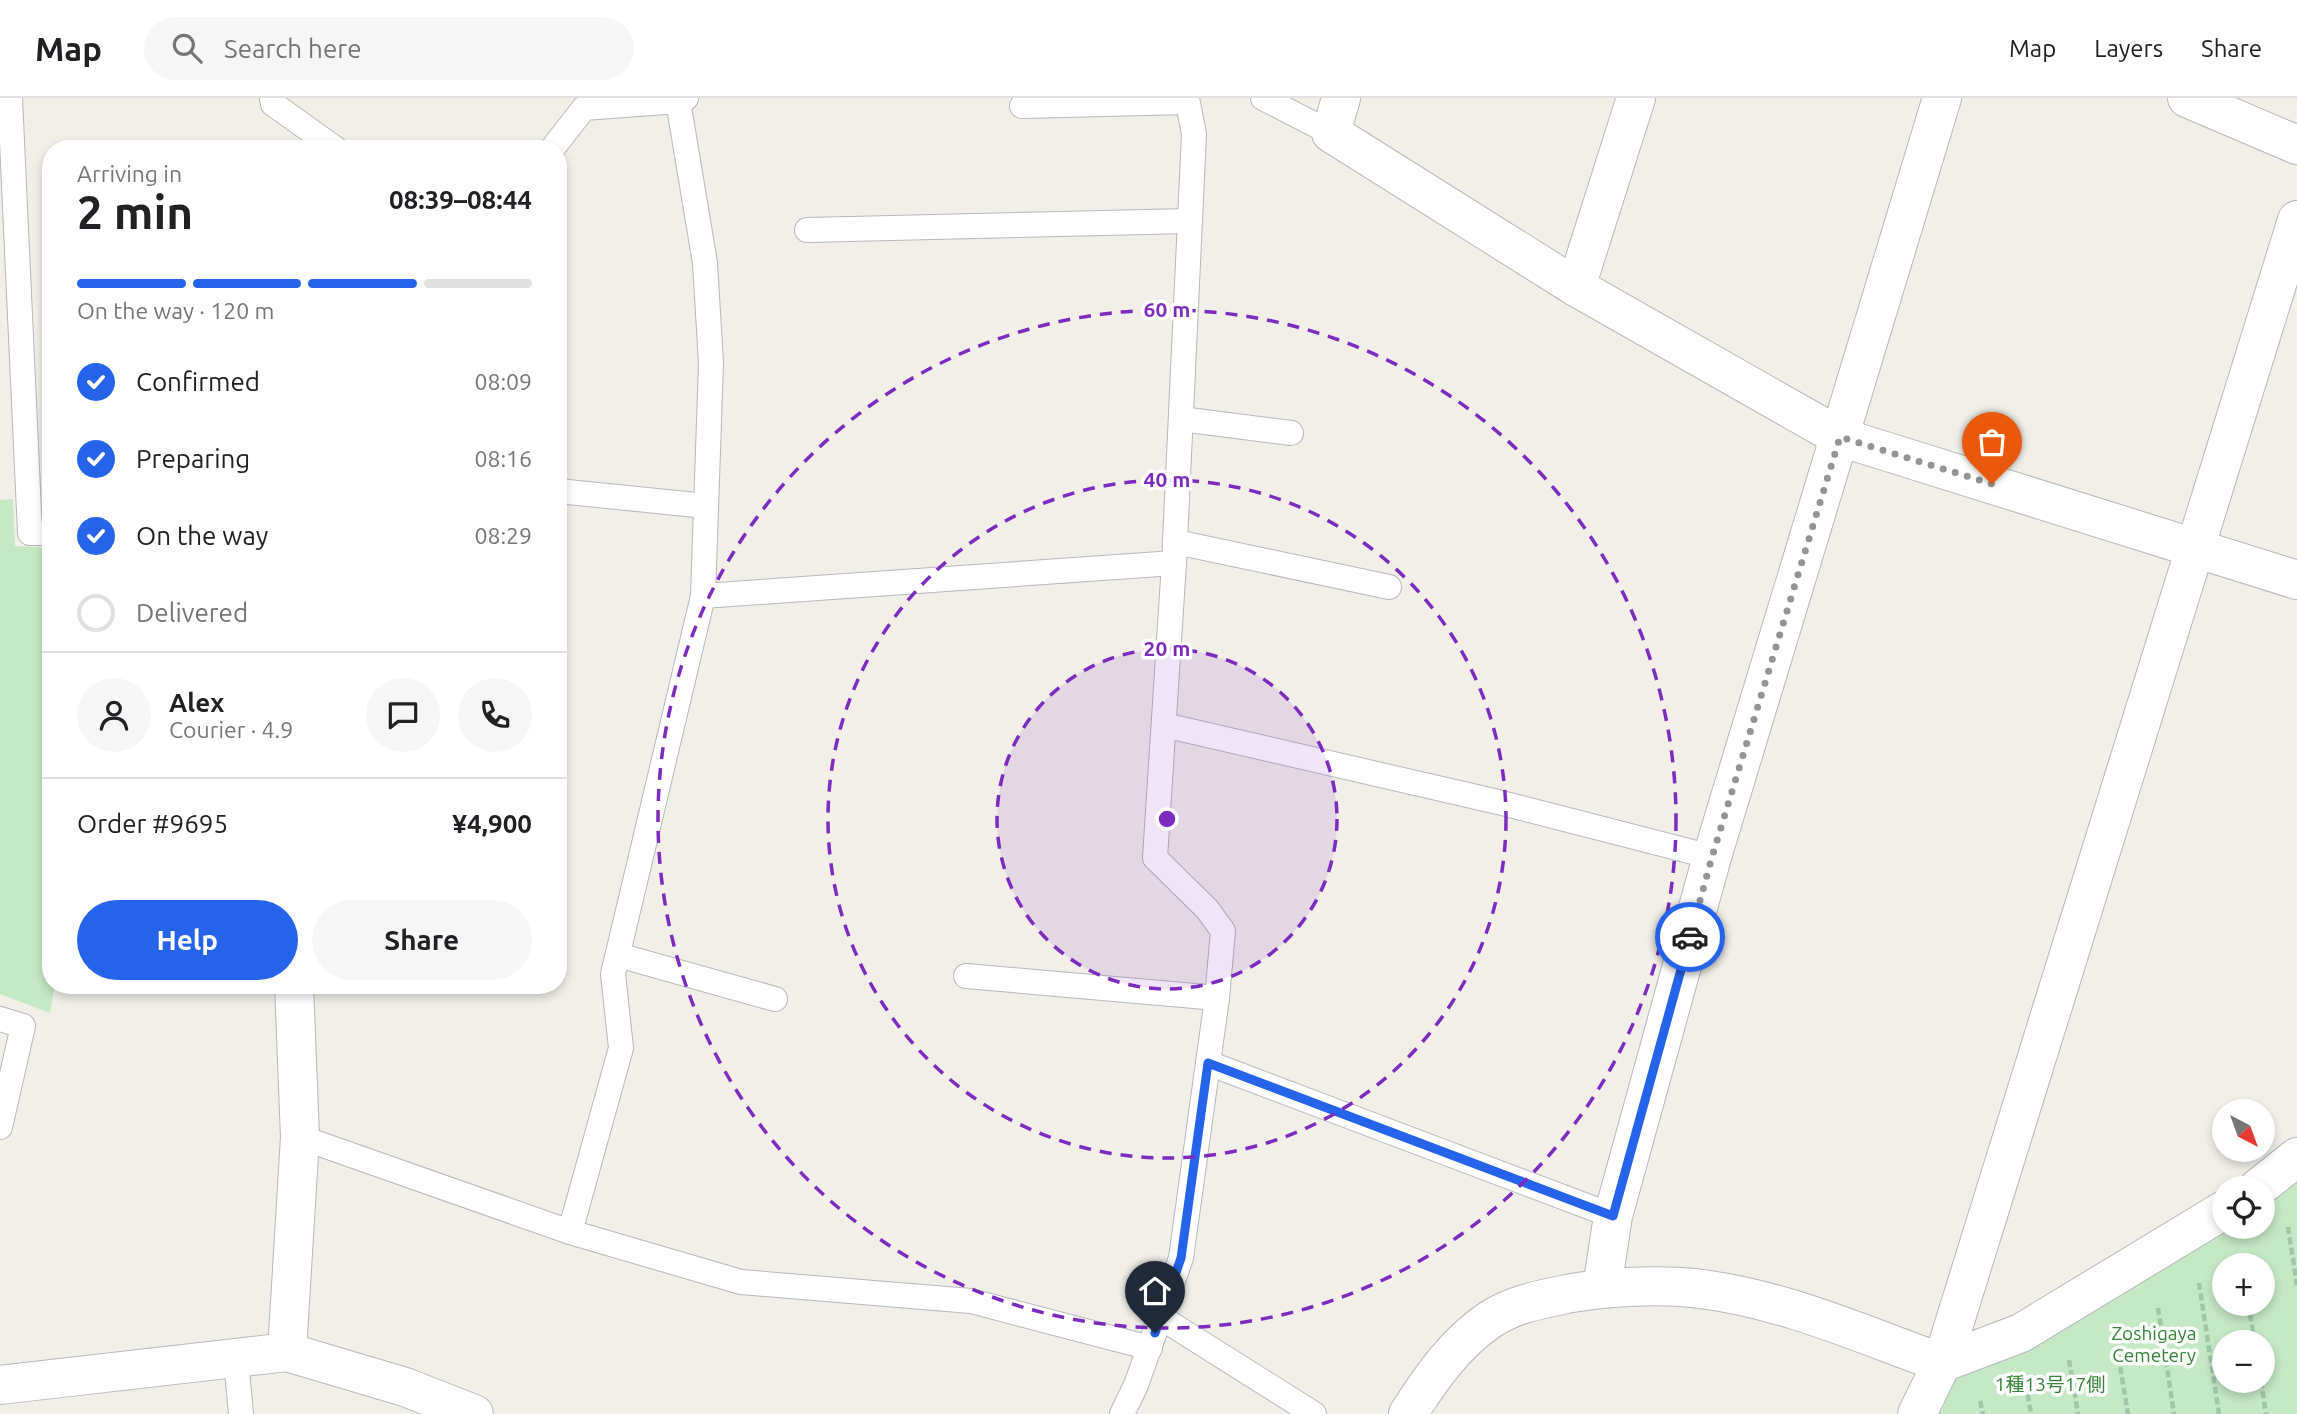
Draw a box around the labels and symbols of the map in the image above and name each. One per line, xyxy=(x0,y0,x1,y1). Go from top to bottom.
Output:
text: 60 m xyxy=(1144,297,1190,321)
pin xyxy=(1962,412,2022,484)
text: 40 m xyxy=(1144,467,1190,491)
text: 20 m xyxy=(1144,636,1190,660)
centre of rings xyxy=(1155,807,1179,831)
courier xyxy=(1655,902,1725,972)
north arrow xyxy=(2212,1099,2275,1162)
pin xyxy=(1125,1261,1185,1333)
park label: Zoshigaya Cemetery xyxy=(2112,1322,2197,1366)
park label: 1種13号17側 xyxy=(1995,1373,2105,1395)

